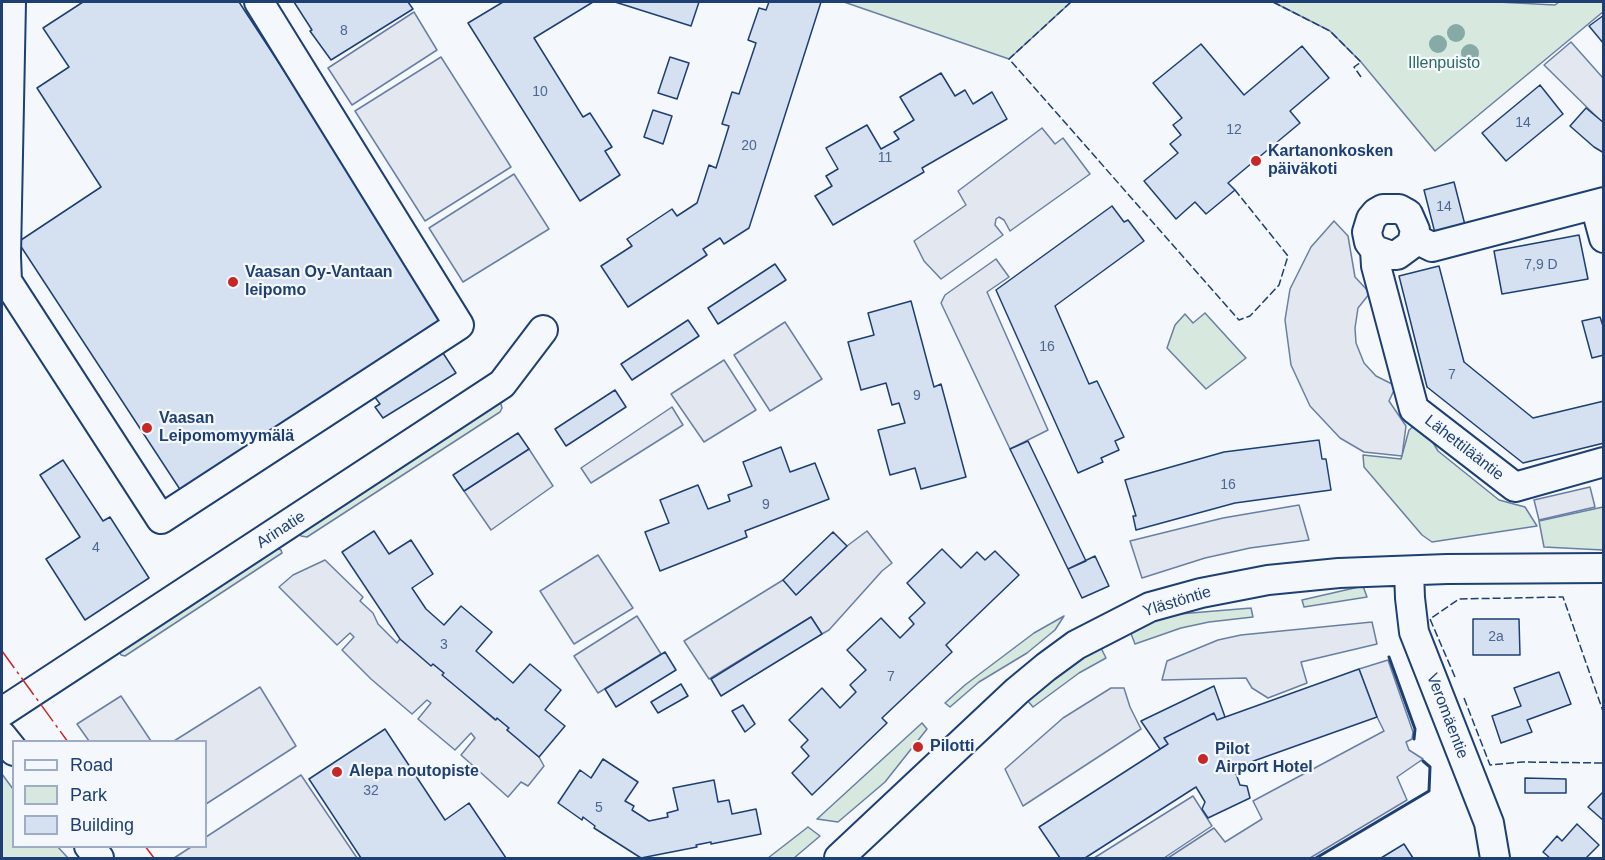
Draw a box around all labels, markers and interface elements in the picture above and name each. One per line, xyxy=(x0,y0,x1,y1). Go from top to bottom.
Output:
house number: 8 xyxy=(340,23,348,39)
park label: Illenpuisto xyxy=(1408,54,1480,74)
house number: 10 xyxy=(532,84,548,100)
house number: 14 xyxy=(1515,115,1531,131)
house number: 12 xyxy=(1226,122,1242,138)
house number: 20 xyxy=(741,138,757,154)
place label: Kartanonkosken päiväkoti xyxy=(1268,142,1393,180)
house number: 11 xyxy=(878,150,892,166)
marker: Kartanonkosken päiväkoti xyxy=(1249,154,1263,168)
house number: 14 xyxy=(1436,199,1452,215)
house number: 7,9 D xyxy=(1524,257,1558,273)
place label: Vaasan Oy-Vantaan leipomo xyxy=(245,263,393,301)
marker: Vaasan Oy-Vantaan leipomo xyxy=(226,275,240,289)
house number: 16 xyxy=(1039,339,1055,355)
house number: 7 xyxy=(1448,367,1456,383)
house number: 9 xyxy=(913,388,921,404)
place label: Vaasan Leipomomyymälä xyxy=(159,409,294,447)
street label: Lähettilääntie xyxy=(1421,411,1507,485)
marker: Vaasan Leipomomyymälä xyxy=(140,421,154,435)
house number: 16 xyxy=(1220,477,1236,493)
house number: 9 xyxy=(762,497,770,513)
street label: Arinatie xyxy=(253,507,309,553)
house number: 4 xyxy=(92,540,100,556)
street label: Ylästöntie xyxy=(1141,583,1213,621)
house number: 2a xyxy=(1488,629,1504,645)
house number: 3 xyxy=(440,637,448,653)
house number: 7 xyxy=(887,669,895,685)
street label: Veromäentie xyxy=(1422,671,1472,761)
place label: Pilotti xyxy=(930,737,974,757)
legend xyxy=(12,740,207,848)
marker: Pilotti xyxy=(911,740,925,754)
place label: Pilot Airport Hotel xyxy=(1215,740,1313,778)
marker: Pilot Airport Hotel xyxy=(1196,752,1210,766)
text: Road xyxy=(70,755,113,775)
place label: Alepa noutopiste xyxy=(349,762,479,782)
marker: Alepa noutopiste xyxy=(330,765,344,779)
house number: 32 xyxy=(363,783,379,799)
text: Park xyxy=(70,785,107,805)
house number: 5 xyxy=(595,800,603,816)
text: Building xyxy=(70,815,134,835)

